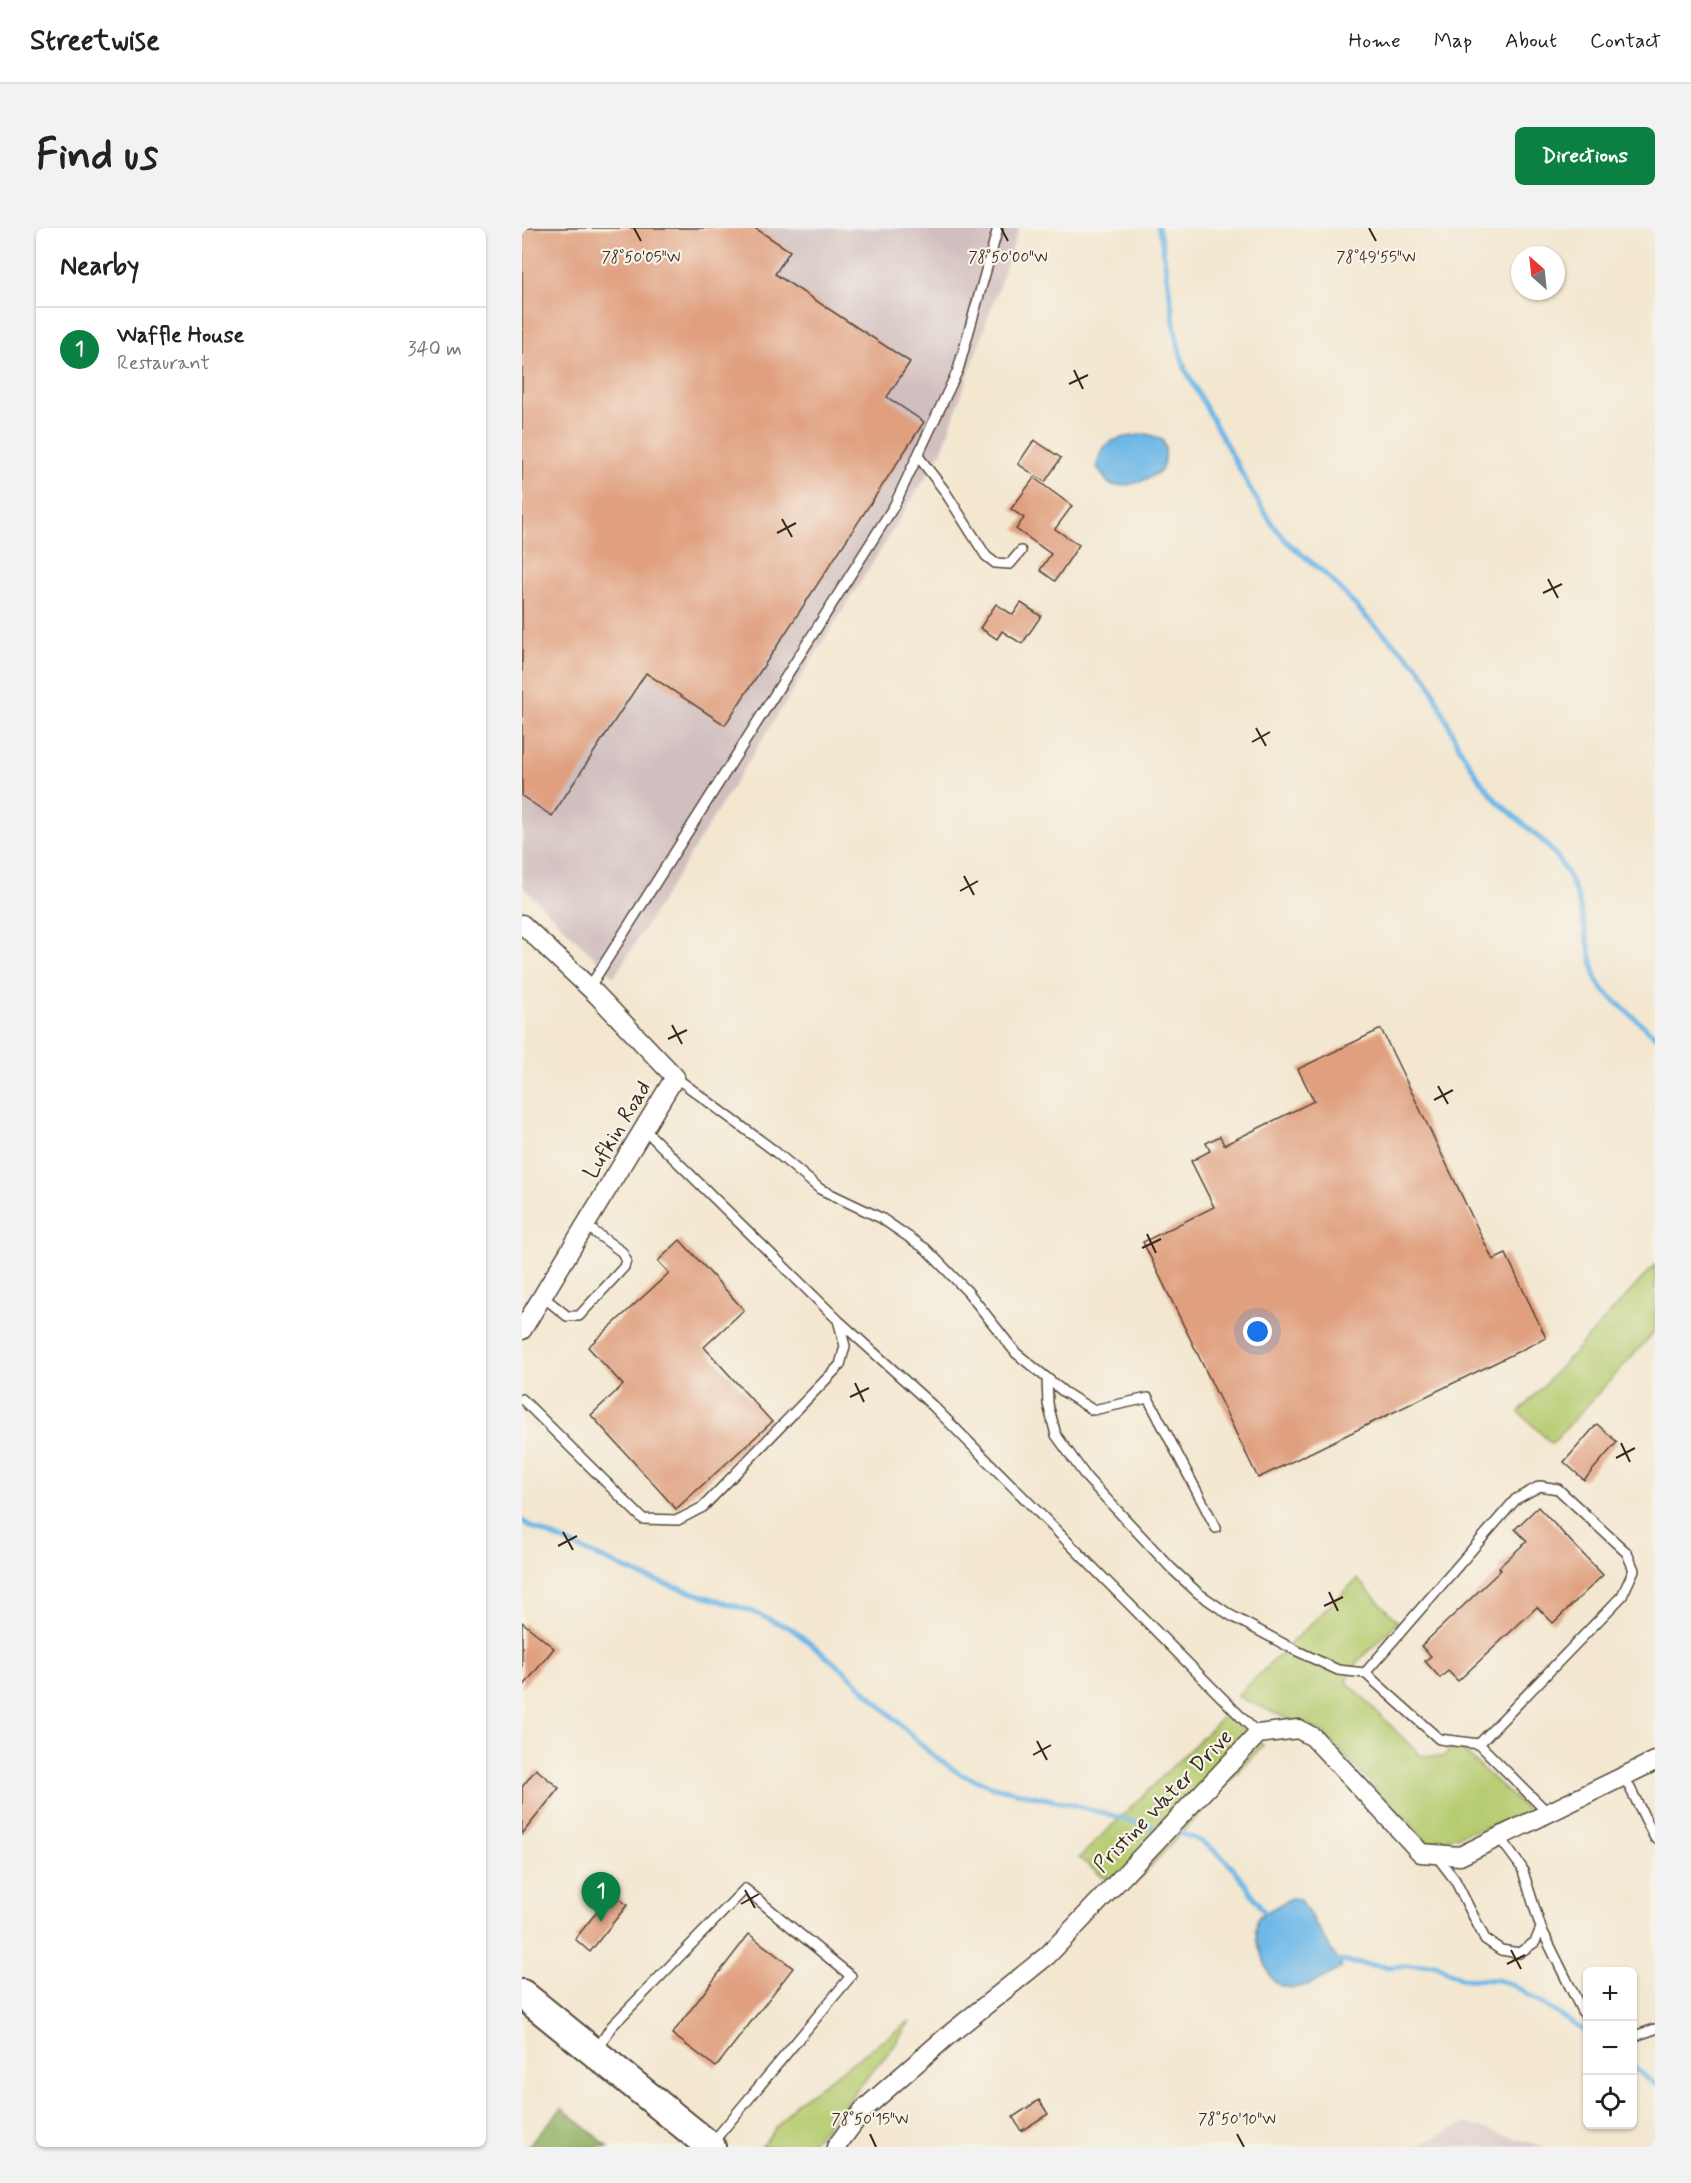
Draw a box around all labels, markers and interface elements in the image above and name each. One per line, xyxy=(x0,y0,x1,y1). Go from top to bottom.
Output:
text: Streetwise xyxy=(30,23,160,60)
text: Home xyxy=(1349,27,1401,55)
text: Map xyxy=(1434,27,1472,55)
text: About xyxy=(1505,27,1557,55)
text: Contact xyxy=(1590,27,1661,55)
button: Directions xyxy=(1515,127,1655,185)
text: Find us xyxy=(36,129,158,184)
north arrow xyxy=(1511,246,1565,300)
text: 78°50'05"W xyxy=(602,248,680,268)
text: 78°50'00"W xyxy=(968,248,1048,268)
text: 78°49'55"W xyxy=(1336,248,1416,268)
text: Nearby xyxy=(60,250,139,284)
text: Waffle House xyxy=(117,322,244,350)
text: 1 xyxy=(75,336,84,363)
text: 340 m xyxy=(407,336,462,363)
text: Restaurant xyxy=(117,350,210,377)
street label: Lufkin Road xyxy=(577,1076,658,1184)
your location xyxy=(1243,1317,1272,1346)
street label: Pristine Water Drive xyxy=(1088,1724,1239,1879)
pin: 1 xyxy=(582,1872,620,1922)
map controls xyxy=(1583,1967,1637,2129)
button: + xyxy=(1583,1967,1637,2021)
button: − xyxy=(1583,2021,1637,2075)
button: locate xyxy=(1583,2075,1637,2129)
text: 78°50'15"W xyxy=(832,2110,908,2130)
text: 78°50'10"W xyxy=(1198,2110,1276,2130)

